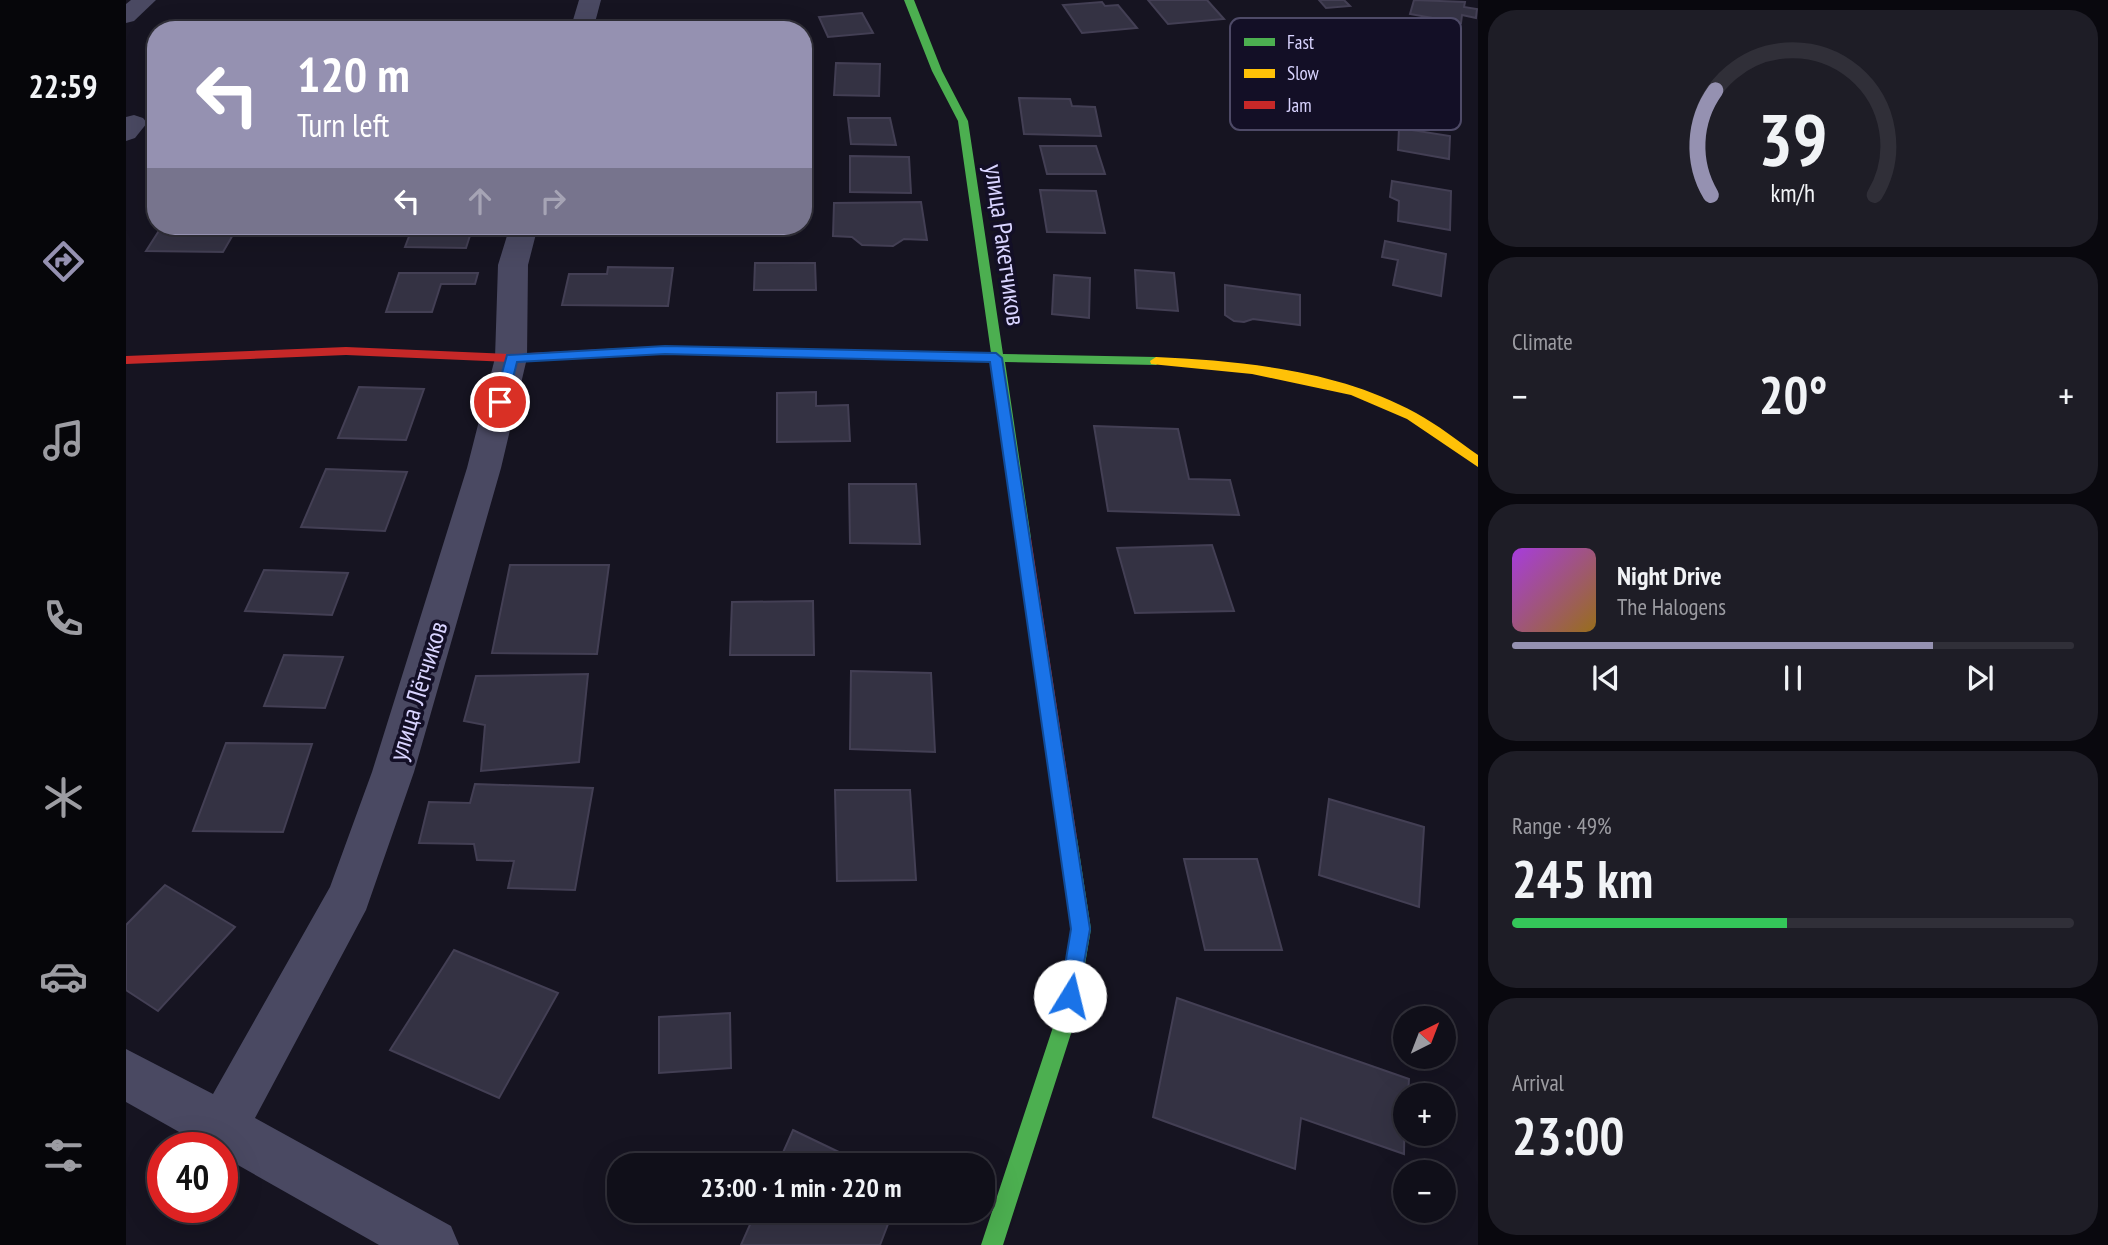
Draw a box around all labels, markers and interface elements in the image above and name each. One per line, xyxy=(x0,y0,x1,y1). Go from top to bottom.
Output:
legend xyxy=(1230,18,1461,130)
text: Fast xyxy=(1287,30,1315,54)
text: 120 m xyxy=(297,42,410,106)
icon: left xyxy=(182,49,273,140)
text: Slow xyxy=(1287,61,1320,85)
text: 22:59 xyxy=(28,65,98,107)
text: 39 xyxy=(1758,91,1828,185)
text: Jam xyxy=(1286,93,1312,117)
text: Turn left xyxy=(297,104,389,146)
street label: улица Ракетчиков xyxy=(978,162,1033,328)
text: km/h xyxy=(1771,176,1815,208)
icon: left xyxy=(388,182,426,220)
icon: ahead xyxy=(461,182,499,220)
icon: right xyxy=(534,182,572,220)
icon: directions xyxy=(39,237,88,286)
text: Climate xyxy=(1512,327,1573,356)
text: 20° xyxy=(1759,361,1827,428)
text: − xyxy=(1512,371,1528,420)
text: + xyxy=(2058,371,2074,420)
pin xyxy=(470,372,530,432)
icon: arrive xyxy=(481,383,519,421)
icon: music xyxy=(39,416,88,465)
text: Night Drive xyxy=(1617,559,1722,592)
text: The Halogens xyxy=(1617,592,1726,621)
icon: phone xyxy=(39,594,88,643)
street label: улица Лётчиков xyxy=(381,617,454,765)
icon: previous xyxy=(1587,659,1625,697)
icon: pause xyxy=(1774,659,1812,697)
icon: next xyxy=(1961,659,1999,697)
icon: climate xyxy=(39,773,88,822)
text: Range · 49% xyxy=(1512,811,1612,840)
text: 245 km xyxy=(1512,845,1653,912)
icon: car xyxy=(39,952,88,1001)
position arrow xyxy=(1033,959,1107,1033)
north arrow xyxy=(1393,1006,1456,1069)
map controls xyxy=(1393,1006,1456,1223)
text: Arrival xyxy=(1512,1068,1564,1097)
button: + xyxy=(1393,1083,1456,1146)
text: 23:00 xyxy=(1512,1102,1624,1169)
icon: filters xyxy=(39,1131,88,1180)
speed limit sign: 40 xyxy=(147,1132,238,1223)
button: − xyxy=(1393,1160,1456,1223)
text: 23:00 · 1 min · 220 m xyxy=(701,1171,901,1204)

